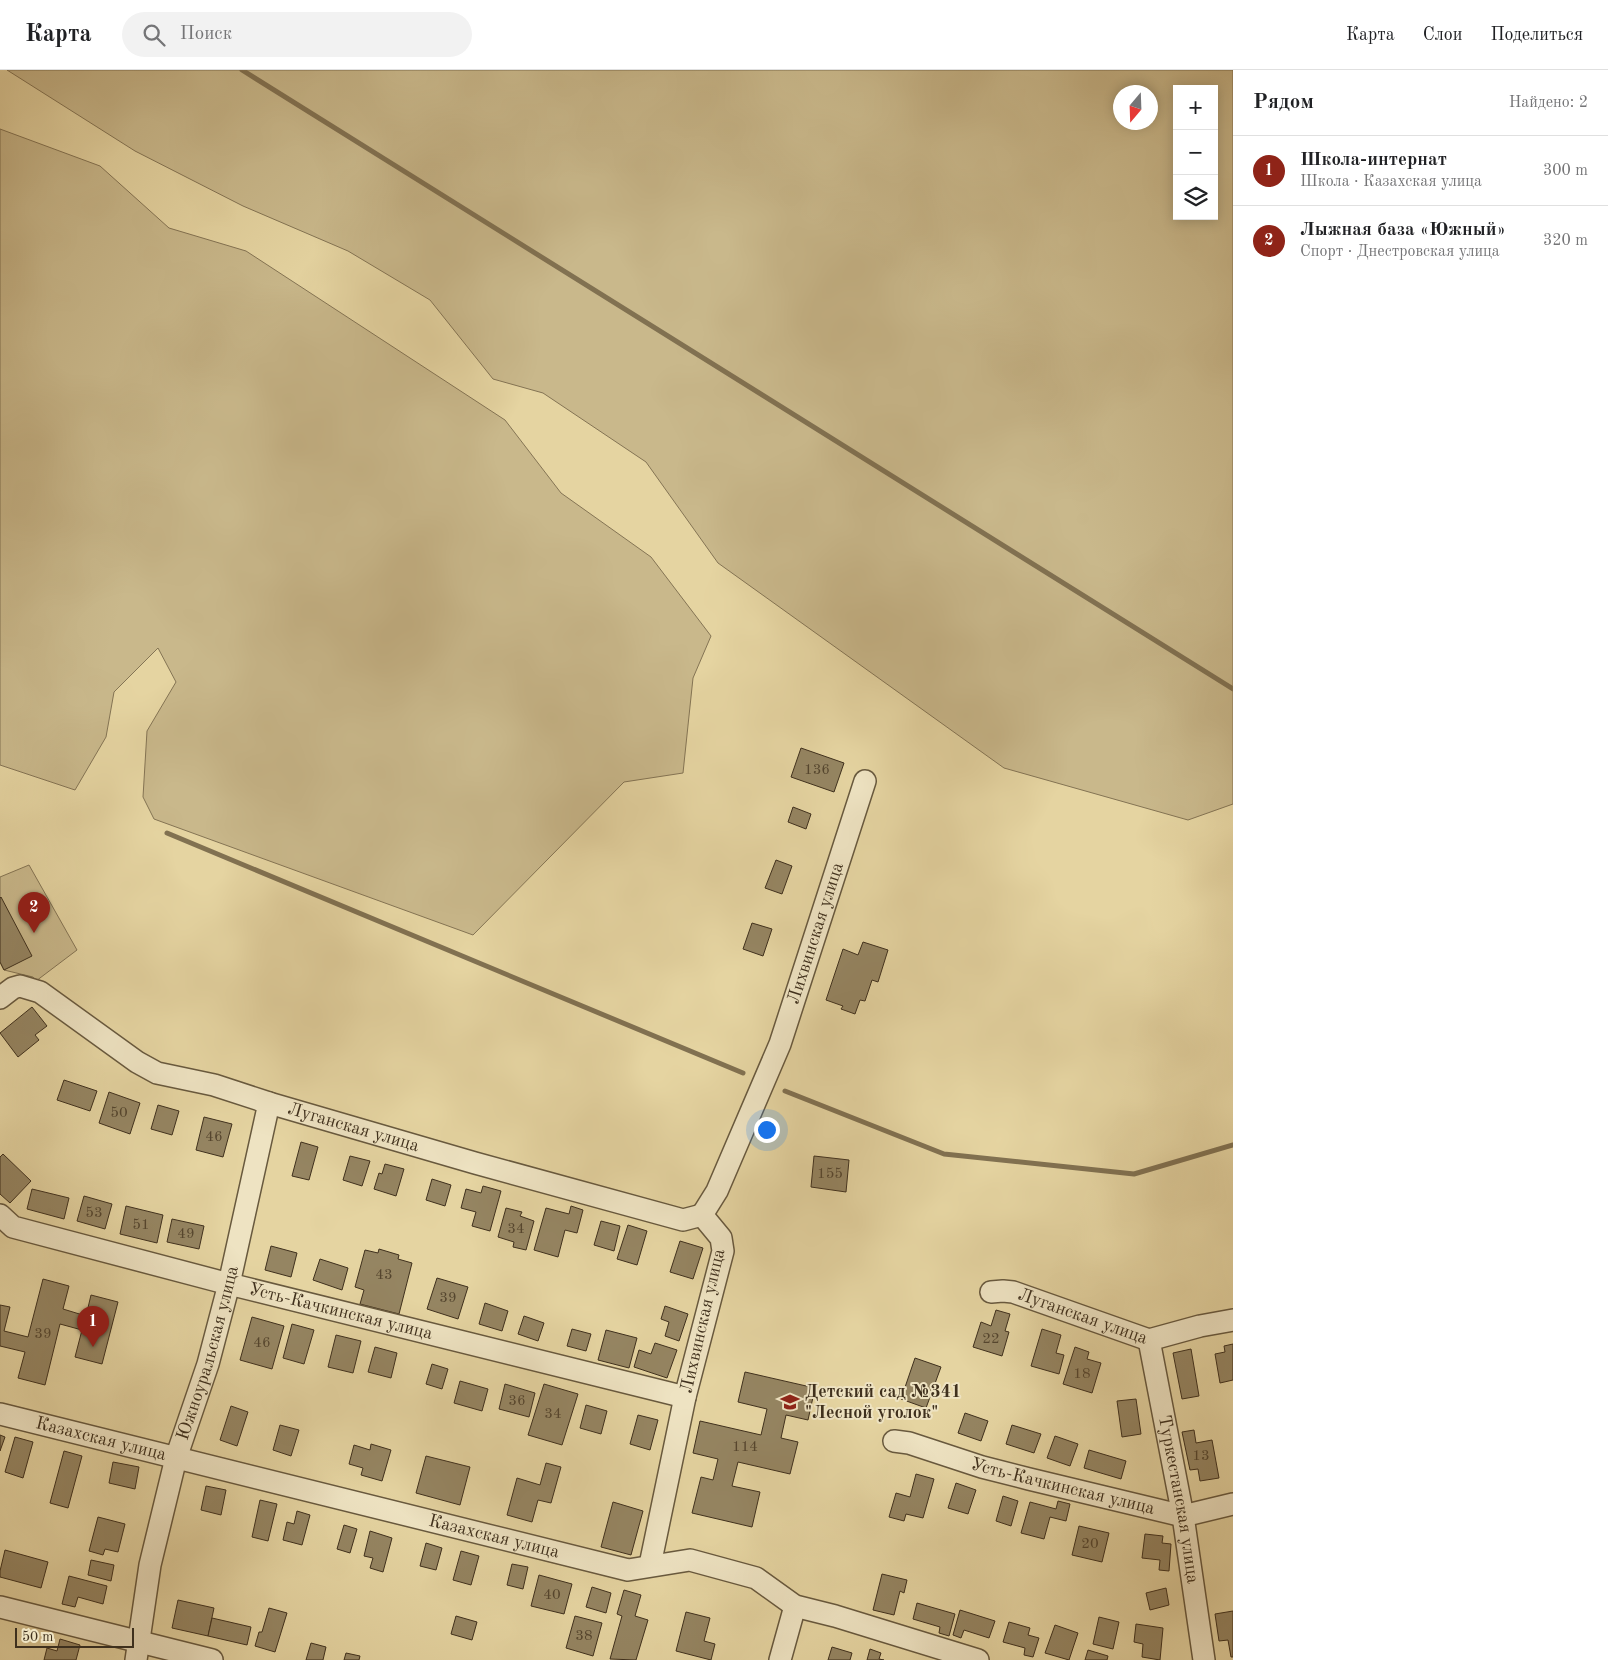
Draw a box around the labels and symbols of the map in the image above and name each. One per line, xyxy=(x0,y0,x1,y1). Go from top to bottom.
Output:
north arrow xyxy=(1113,85,1158,130)
house number: 136 xyxy=(804,763,830,778)
street label: Лихвинская улица xyxy=(785,860,847,1006)
pin: 2 xyxy=(18,892,50,933)
street label: Луганская улица xyxy=(286,1100,421,1155)
house number: 50 xyxy=(110,1106,128,1121)
your location xyxy=(754,1117,780,1143)
house number: 46 xyxy=(205,1130,223,1145)
house number: 155 xyxy=(817,1167,843,1182)
house number: 53 xyxy=(85,1206,103,1221)
house number: 51 xyxy=(132,1218,150,1233)
house number: 34 xyxy=(507,1222,525,1237)
house number: 49 xyxy=(177,1227,195,1242)
street label: Лихвинская улица xyxy=(678,1247,728,1395)
street label: Южноуральская улица xyxy=(174,1264,242,1443)
house number: 43 xyxy=(375,1268,393,1283)
street label: Усть-Качкинская улица xyxy=(247,1280,435,1343)
street label: Луганская улица xyxy=(1016,1285,1150,1348)
house number: 39 xyxy=(439,1291,457,1306)
pin: 1 xyxy=(77,1306,109,1347)
house number: 39 xyxy=(34,1327,52,1342)
house number: 22 xyxy=(982,1332,1000,1347)
house number: 46 xyxy=(253,1336,271,1351)
house number: 18 xyxy=(1073,1367,1091,1382)
place label: Детский сад №341 "Лесной уголок" xyxy=(805,1383,962,1422)
school or university icon: Детский сад №341 "Лесной уголок" xyxy=(779,1391,801,1413)
house number: 36 xyxy=(508,1394,526,1409)
house number: 34 xyxy=(544,1407,562,1422)
street label: Казахская улица xyxy=(34,1414,168,1464)
street label: Туркестанская улица xyxy=(1155,1414,1202,1585)
house number: 114 xyxy=(732,1440,758,1455)
house number: 13 xyxy=(1192,1449,1210,1464)
street label: Усть-Качкинская улица xyxy=(968,1455,1157,1518)
street label: Казахская улица xyxy=(427,1512,561,1562)
house number: 20 xyxy=(1081,1537,1099,1552)
house number: 40 xyxy=(543,1588,561,1603)
scale bar xyxy=(15,1625,134,1648)
house number: 38 xyxy=(575,1629,593,1644)

